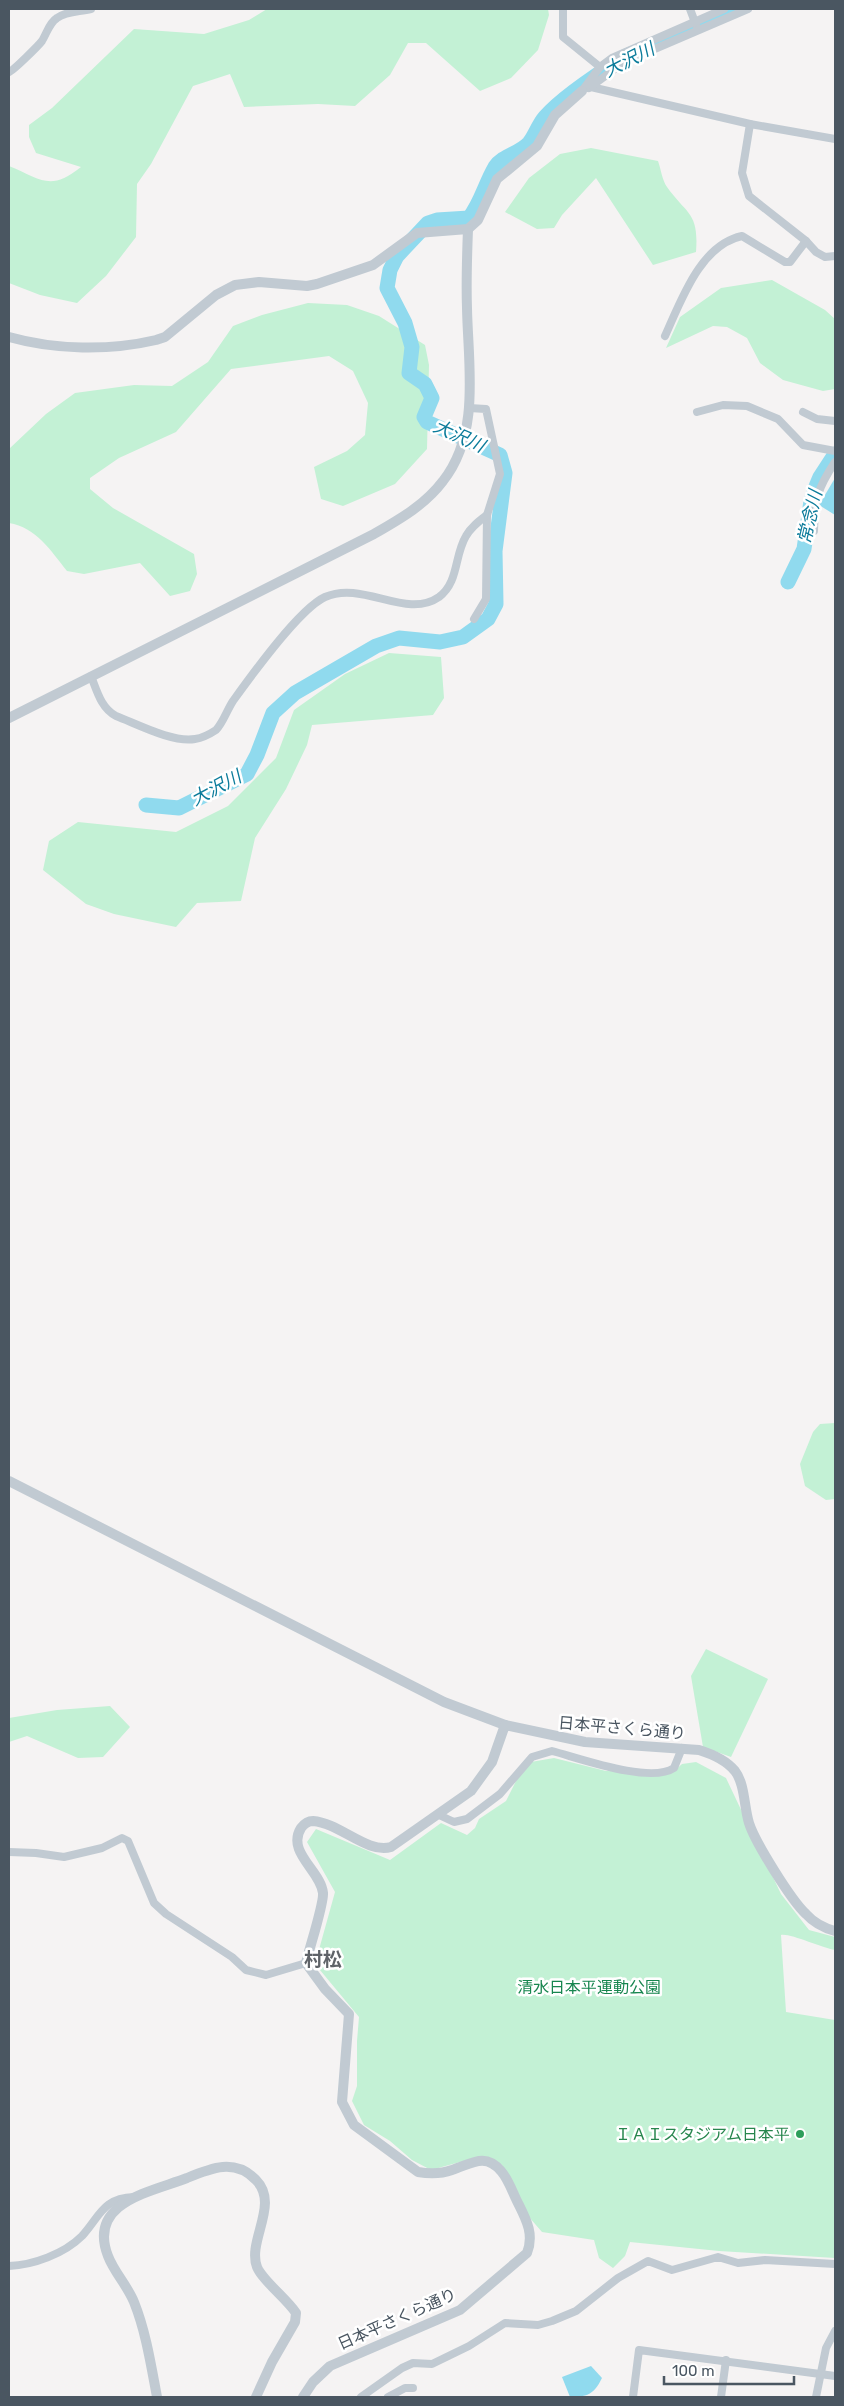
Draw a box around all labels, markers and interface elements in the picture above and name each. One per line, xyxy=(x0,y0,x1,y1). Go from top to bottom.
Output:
water label: 大沢川 xyxy=(600,37,660,82)
water label: 大沢川 xyxy=(430,415,490,458)
water label: 常念川 xyxy=(793,486,827,546)
water label: 大沢川 xyxy=(187,765,247,810)
street label: 日本平さくら通り xyxy=(557,1713,687,1743)
district label: 村松 xyxy=(304,1948,342,1971)
park label: 清水日本平運動公園 xyxy=(517,1978,661,1997)
place label: ＩＡＩスタジアム日本平 xyxy=(615,2125,790,2144)
marker: ＩＡＩスタジアム日本平 xyxy=(794,2128,806,2140)
street label: 日本平さくら通り xyxy=(335,2284,459,2354)
scale bar xyxy=(664,2354,794,2386)
text: 100 m xyxy=(672,2362,714,2380)

